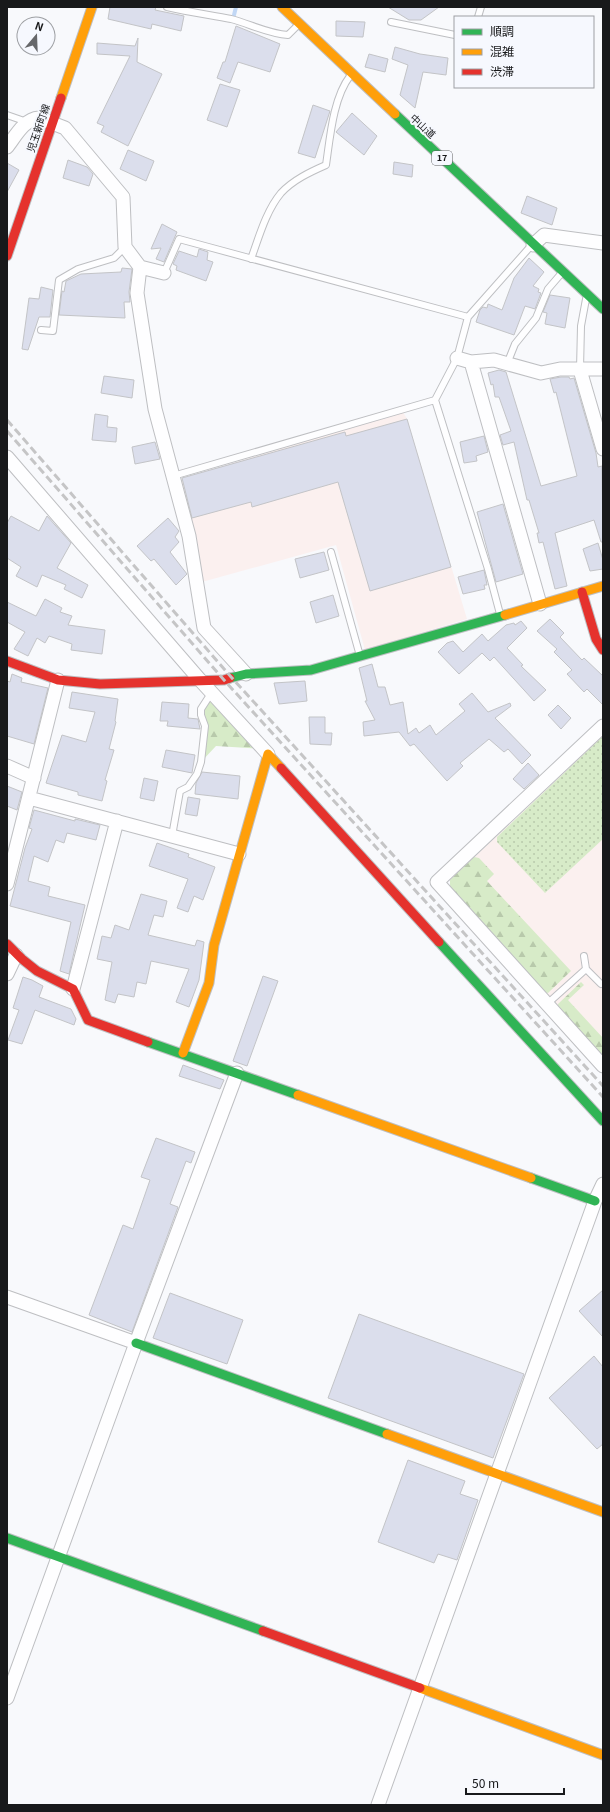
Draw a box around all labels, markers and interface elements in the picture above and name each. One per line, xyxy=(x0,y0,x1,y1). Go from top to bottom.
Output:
north arrow xyxy=(16,16,56,56)
legend xyxy=(454,16,594,88)
text: N xyxy=(33,17,46,35)
text: 順調 xyxy=(490,22,514,39)
text: 混雑 xyxy=(490,42,514,59)
text: 渋滞 xyxy=(490,62,514,79)
street label: 児玉新町線 xyxy=(22,102,53,154)
street label: 中山道 xyxy=(407,110,439,141)
road number: 17 xyxy=(432,151,452,165)
scale bar xyxy=(466,1770,564,1796)
text: 50 m xyxy=(472,1774,499,1791)

